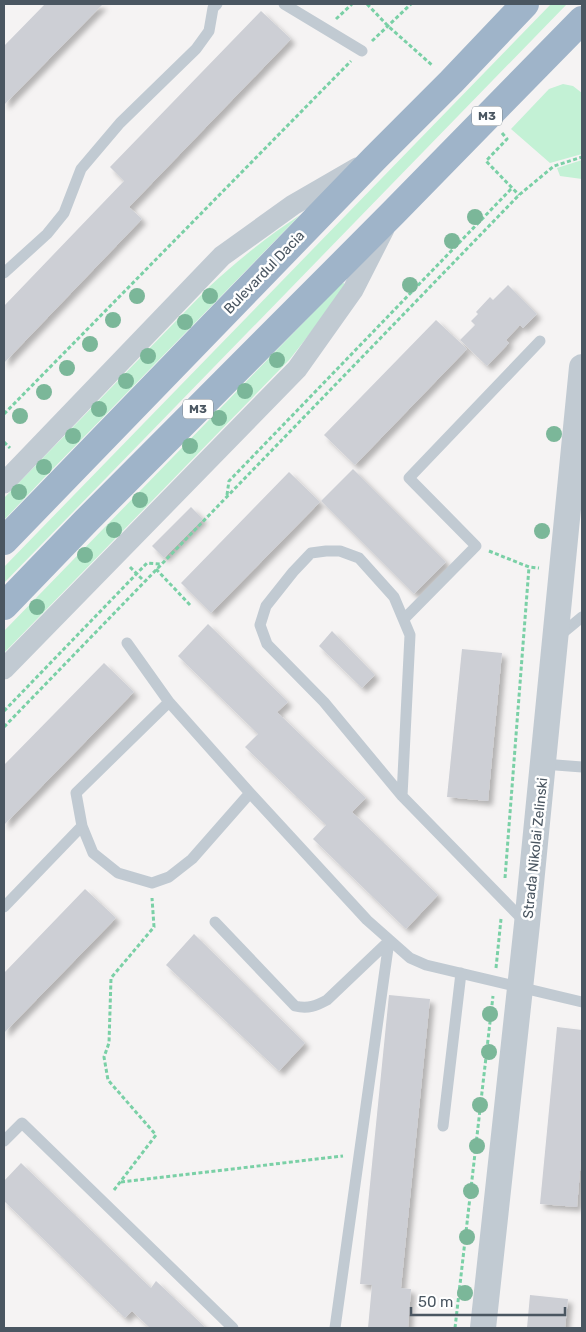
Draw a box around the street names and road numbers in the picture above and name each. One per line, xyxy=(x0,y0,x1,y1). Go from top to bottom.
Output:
road number: M3 xyxy=(472,106,502,125)
street label: Bulevardul Dacia xyxy=(220,227,308,317)
road number: M3 xyxy=(183,399,213,418)
street label: Strada Nikolai Zelinski xyxy=(520,777,551,919)

